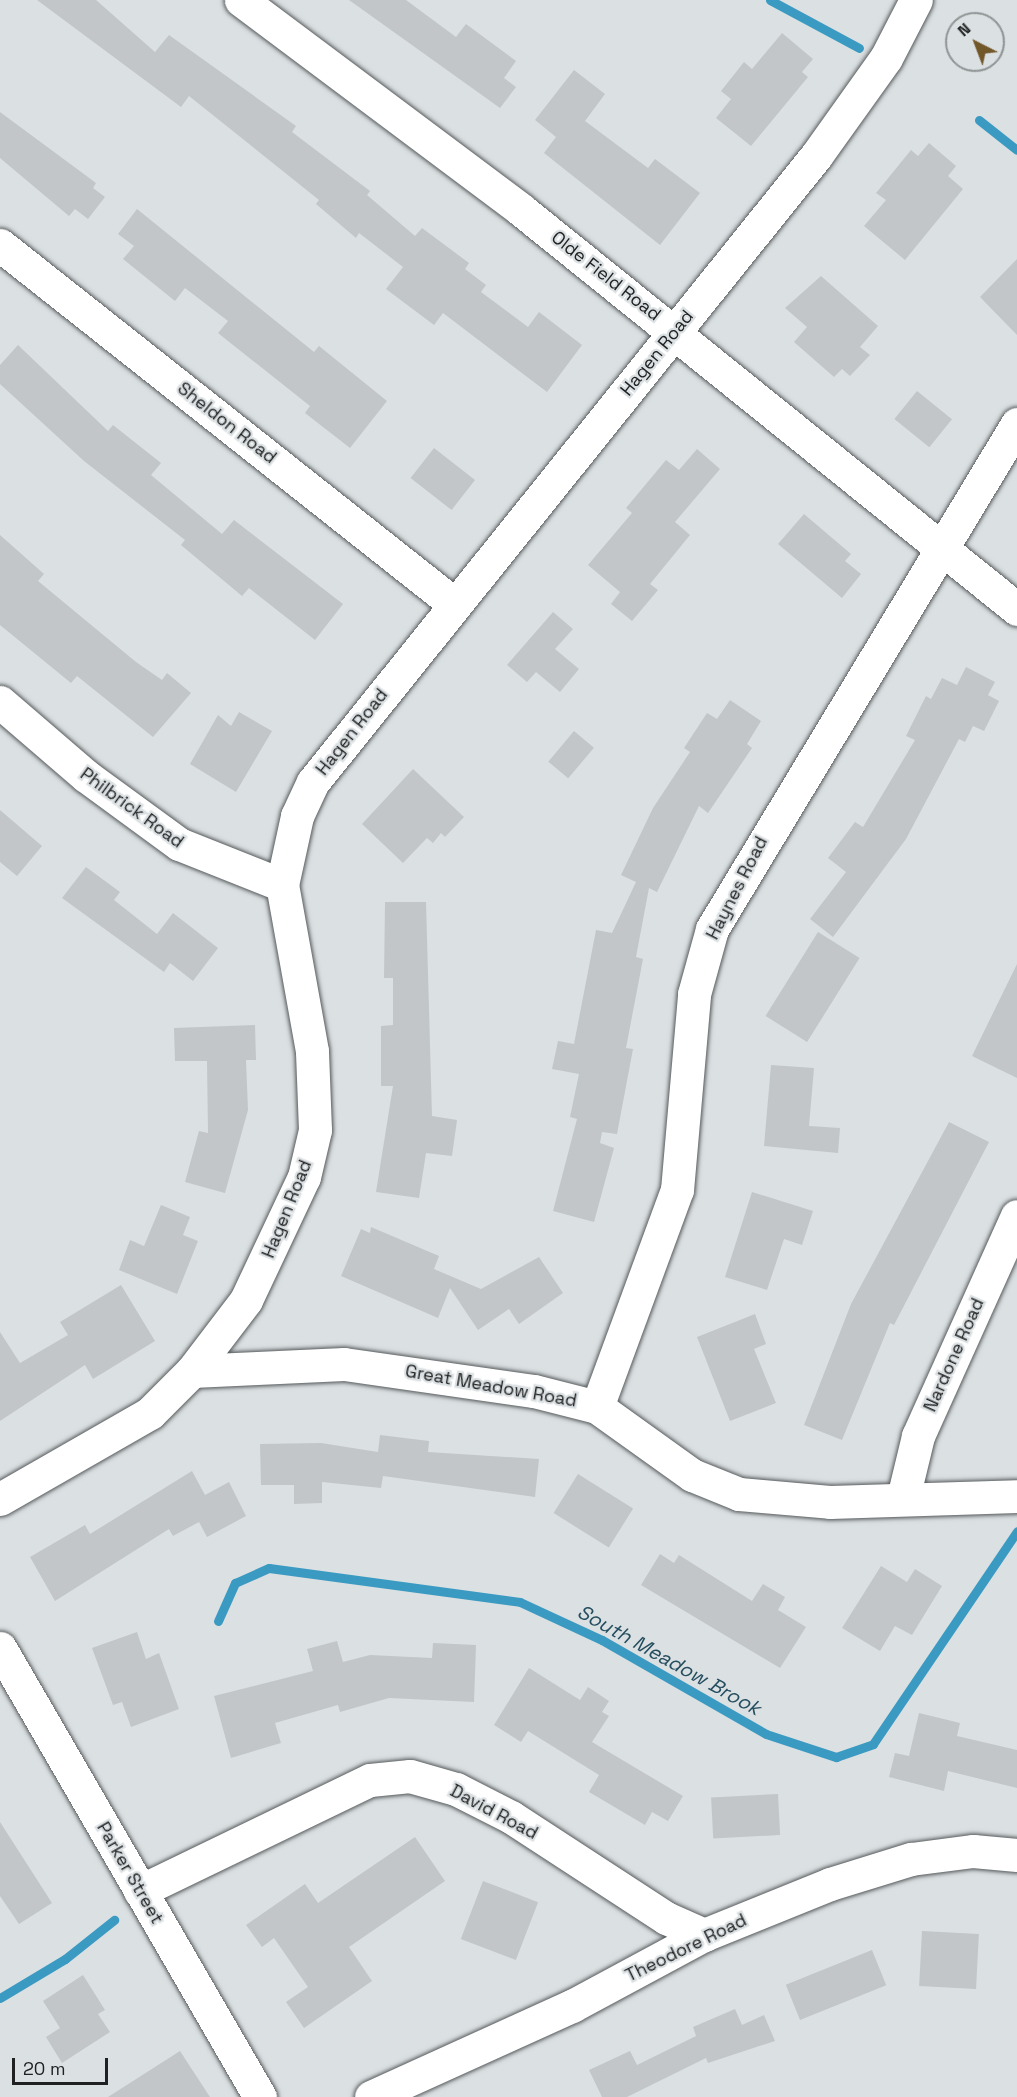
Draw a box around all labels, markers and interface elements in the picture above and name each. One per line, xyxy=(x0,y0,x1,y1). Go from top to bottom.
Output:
north arrow xyxy=(945,12,1005,72)
text: N xyxy=(953,18,975,41)
street label: Olde Field Road xyxy=(547,227,665,325)
street label: Hagen Road xyxy=(616,306,698,400)
street label: Sheldon Road xyxy=(173,378,281,468)
street label: Hagen Road xyxy=(311,684,393,780)
street label: Philbrick Road xyxy=(76,763,188,853)
street label: Haynes Road xyxy=(702,833,772,943)
street label: Hagen Road xyxy=(258,1157,316,1261)
street label: Nardone Road xyxy=(919,1295,989,1415)
street label: Great Meadow Road xyxy=(404,1360,578,1412)
water label: South Meadow Brook xyxy=(573,1600,765,1720)
street label: David Road xyxy=(446,1780,542,1844)
street label: Parker Street xyxy=(92,1818,168,1928)
street label: Theodore Road xyxy=(622,1909,750,1987)
scale bar xyxy=(15,2046,111,2084)
text: 20 m xyxy=(23,2057,66,2080)

